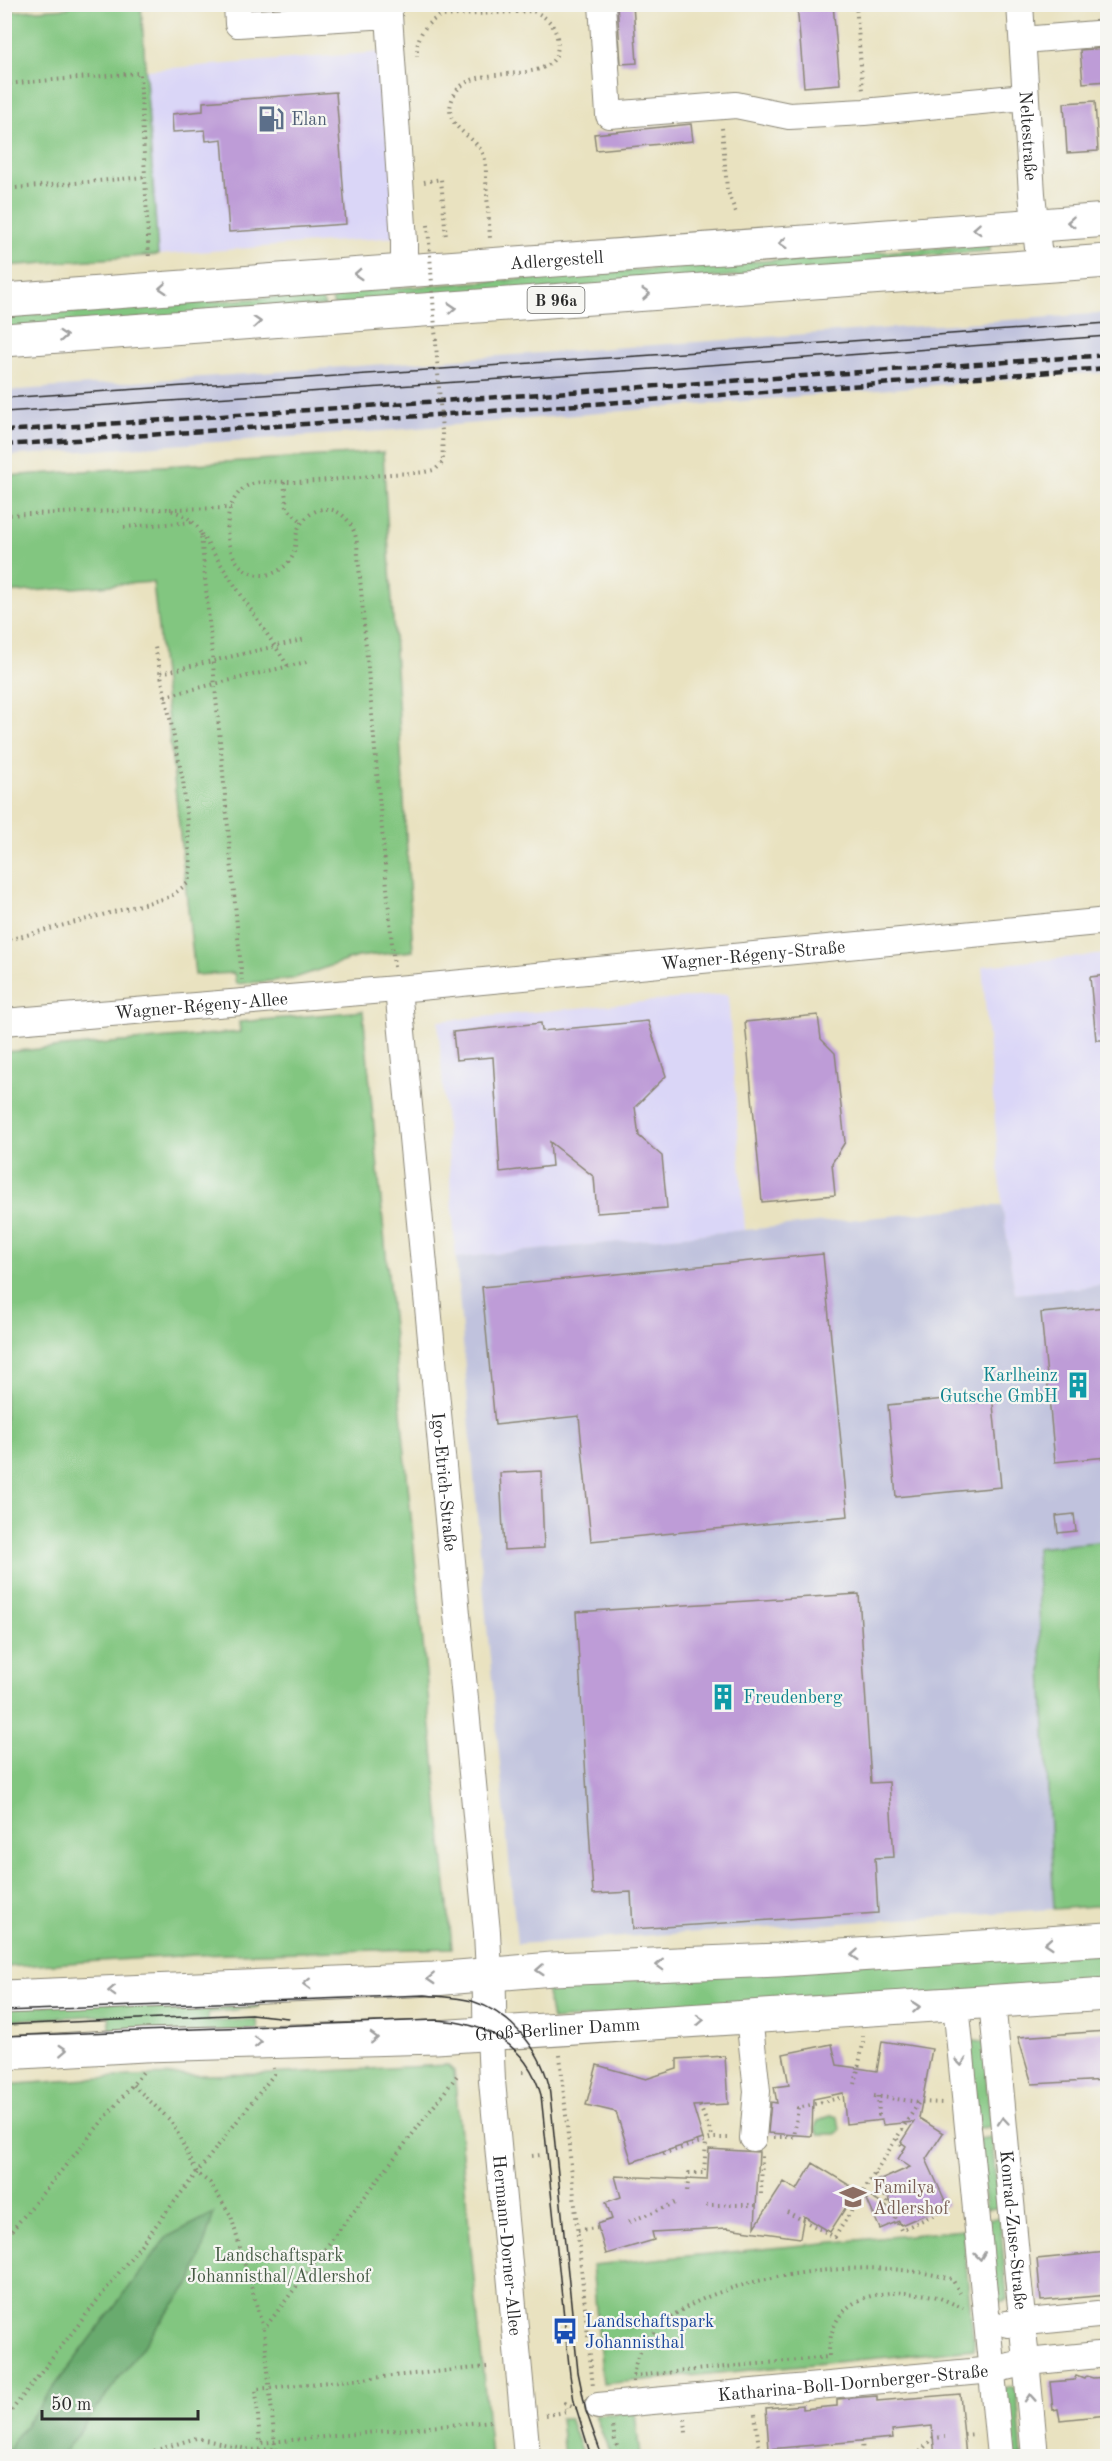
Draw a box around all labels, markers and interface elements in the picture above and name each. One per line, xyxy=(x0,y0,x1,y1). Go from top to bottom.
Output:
street label: Neltestraße xyxy=(1016,90,1039,181)
fuel station icon: Elan xyxy=(256,104,286,134)
place label: Elan xyxy=(291,111,327,129)
one-way arrow xyxy=(1067,215,1076,228)
one-way arrow xyxy=(972,222,982,235)
one-way arrow xyxy=(778,237,787,250)
street label: Adlergestell xyxy=(509,249,604,273)
one-way arrow xyxy=(353,267,362,280)
one-way arrow xyxy=(159,282,168,295)
road number: B 96a xyxy=(528,287,584,313)
one-way arrow xyxy=(642,288,651,301)
one-way arrow xyxy=(447,302,456,315)
one-way arrow xyxy=(253,316,262,329)
one-way arrow xyxy=(58,330,67,343)
street label: Wagner-Régeny-Straße xyxy=(660,938,846,974)
street label: Wagner-Régeny-Allee xyxy=(114,990,289,1023)
place label: Karlheinz Gutsche GmbH xyxy=(940,1367,1058,1406)
building icon: Karlheinz Gutsche GmbH xyxy=(1063,1370,1093,1400)
street label: Igo-Etrich-Straße xyxy=(428,1412,459,1552)
building icon: Freudenberg xyxy=(708,1682,738,1712)
place label: Freudenberg xyxy=(743,1689,843,1707)
one-way arrow xyxy=(1045,1936,1054,1949)
one-way arrow xyxy=(850,1949,859,1962)
one-way arrow xyxy=(655,1959,664,1971)
one-way arrow xyxy=(535,1964,544,1977)
one-way arrow xyxy=(426,1972,435,1985)
one-way arrow xyxy=(302,1977,311,1990)
one-way arrow xyxy=(107,1985,116,1998)
one-way arrow xyxy=(911,2000,920,2013)
one-way arrow xyxy=(696,2014,705,2027)
street label: Groß-Berliner Damm xyxy=(474,2016,641,2044)
one-way arrow xyxy=(370,2032,379,2045)
one-way arrow xyxy=(253,2035,262,2048)
one-way arrow xyxy=(58,2043,67,2056)
one-way arrow xyxy=(954,2057,967,2066)
one-way arrow xyxy=(997,2116,1010,2125)
street label: Konrad-Zuse-Straße xyxy=(996,2149,1029,2311)
street label: Hermann-Dorner-Allee xyxy=(489,2154,524,2337)
place label: Familya Adlershof xyxy=(873,2179,950,2218)
school or university icon: Familya Adlershof xyxy=(838,2182,868,2212)
park label: Landschaftspark Johannisthal/Adlershof xyxy=(187,2247,372,2286)
one-way arrow xyxy=(973,2251,986,2260)
place label: Landschaftspark Johannisthal xyxy=(585,2313,714,2352)
bus stop icon: Landschaftspark Johannisthal xyxy=(550,2316,580,2346)
street label: Katharina-Boll-Dornberger-Straße xyxy=(717,2362,989,2405)
scale bar xyxy=(42,2383,198,2421)
one-way arrow xyxy=(1024,2394,1037,2403)
text: 50 m xyxy=(51,2396,91,2414)

